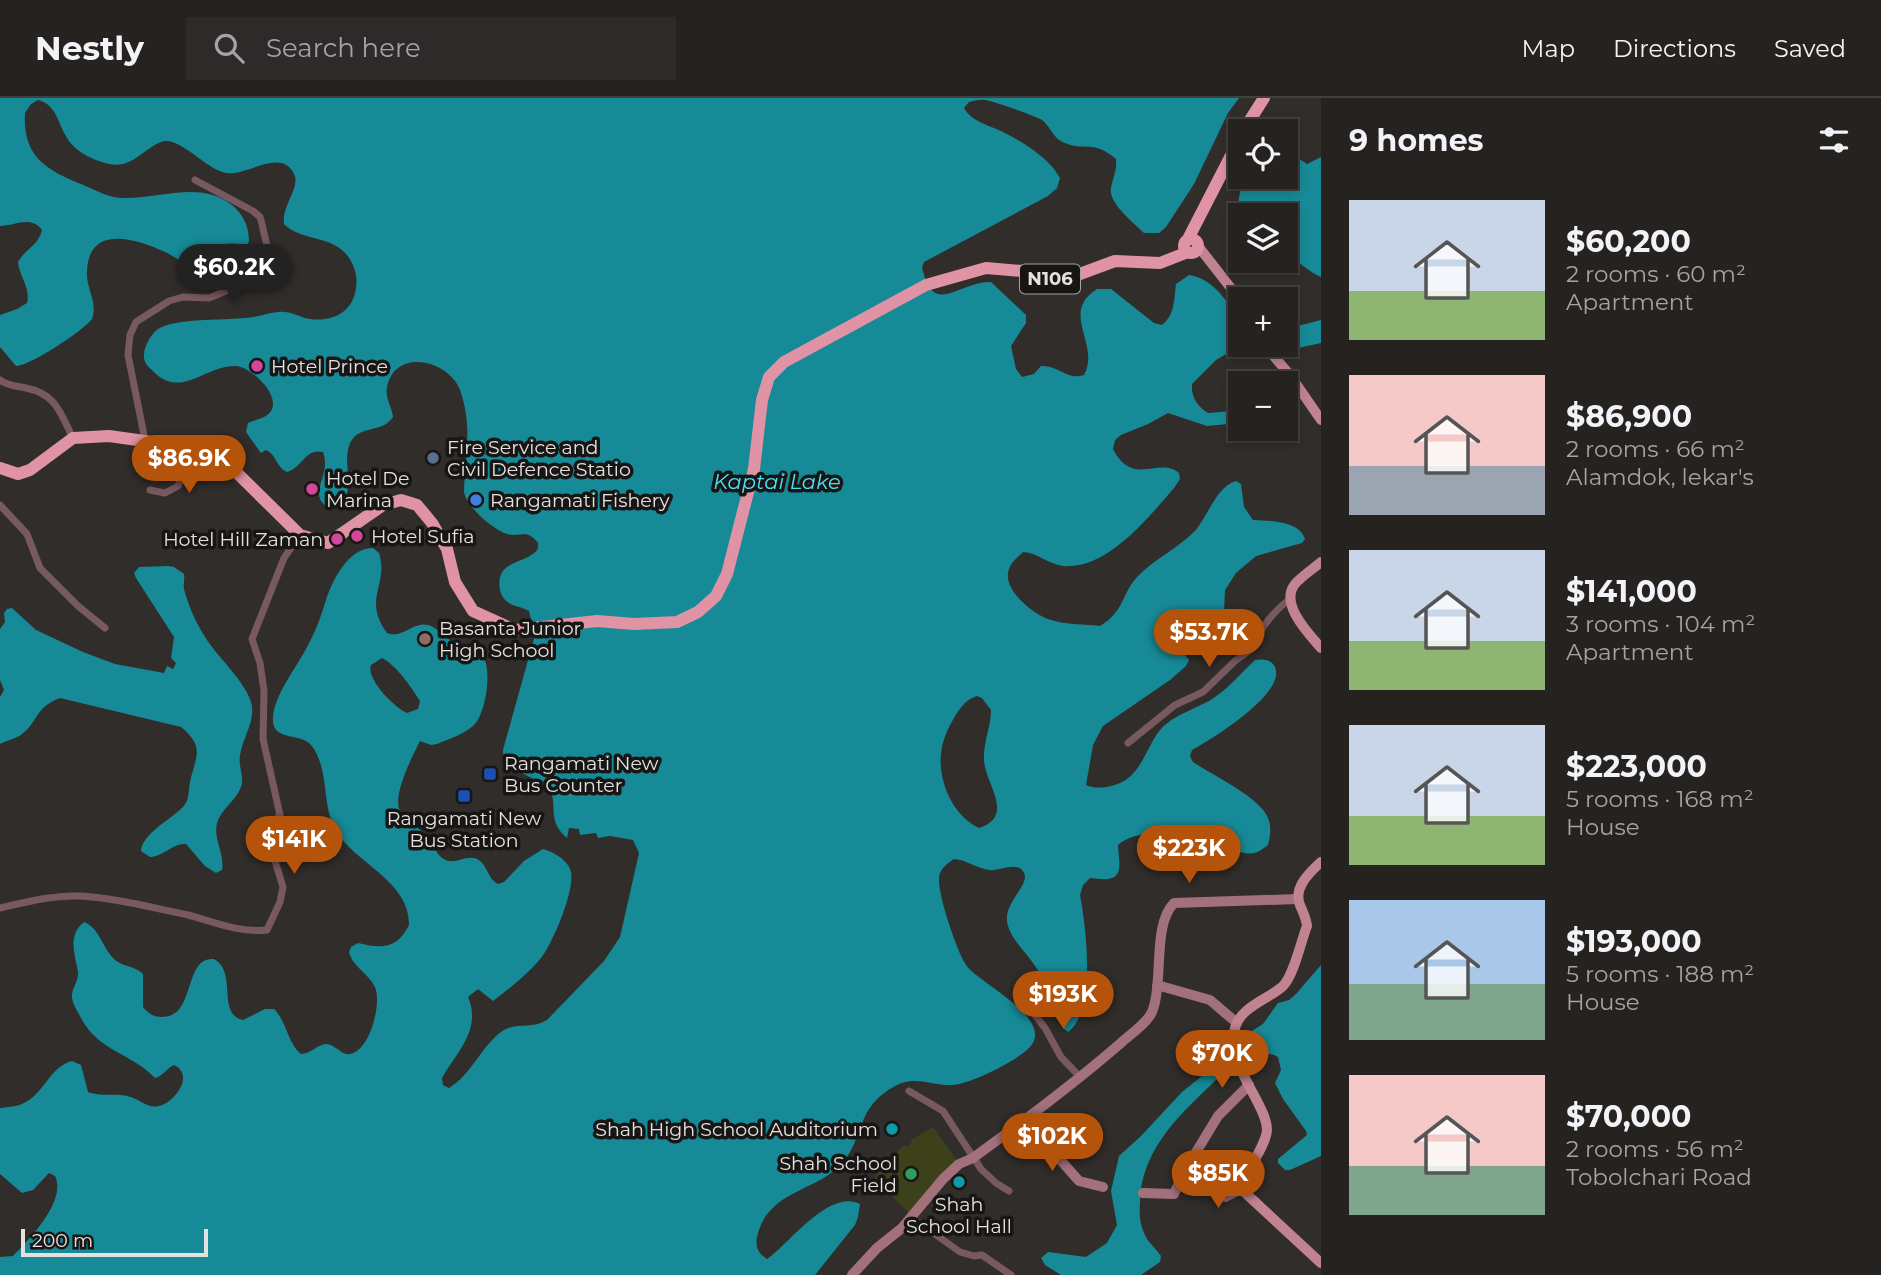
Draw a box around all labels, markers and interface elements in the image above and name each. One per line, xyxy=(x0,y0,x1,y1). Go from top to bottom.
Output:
search box xyxy=(186,17,676,80)
text: Nestly xyxy=(35,28,144,68)
icon: search xyxy=(210,29,248,67)
text: Search here xyxy=(266,32,421,64)
text: Map xyxy=(1522,34,1575,63)
text: Directions xyxy=(1613,34,1736,63)
text: Saved xyxy=(1774,34,1846,63)
map controls xyxy=(1228,119,1298,441)
button: locate xyxy=(1228,119,1298,189)
icon: filters xyxy=(1815,121,1853,159)
text: 9 homes xyxy=(1349,122,1484,159)
button: layers xyxy=(1228,203,1298,273)
text: $60,200 xyxy=(1566,223,1691,260)
icon: home xyxy=(1405,228,1489,312)
pin: $60.2K xyxy=(177,244,291,304)
text: $60.2K xyxy=(193,253,275,281)
text: 2 rooms · 60 m² xyxy=(1566,260,1746,288)
road number: N106 xyxy=(1020,264,1080,294)
button: + xyxy=(1228,287,1298,357)
text: Apartment xyxy=(1566,288,1694,316)
place label: Hotel Prince xyxy=(271,355,388,378)
marker: Hotel Prince xyxy=(249,358,265,374)
button: − xyxy=(1228,371,1298,441)
text: $86,900 xyxy=(1566,398,1692,435)
icon: home xyxy=(1405,403,1489,487)
text: 2 rooms · 66 m² xyxy=(1566,435,1745,463)
pin: $86.9K xyxy=(132,436,246,495)
place label: Fire Service and Civil Defence Statio xyxy=(447,436,631,481)
text: $86.9K xyxy=(148,444,230,472)
marker: Fire Service and Civil Defence Statio xyxy=(425,450,441,466)
text: Alamdok, lekar's xyxy=(1566,463,1754,491)
place label: Hotel De Marina xyxy=(326,467,409,512)
water label: Kaptai Lake xyxy=(713,469,841,494)
marker: Hotel De Marina xyxy=(304,481,320,497)
place label: Rangamati Fishery xyxy=(490,489,670,512)
marker: Rangamati Fishery xyxy=(468,492,484,508)
place label: Hotel Sufia xyxy=(371,525,475,548)
place label: Hotel Hill Zaman xyxy=(163,528,323,551)
marker: Hotel Sufia xyxy=(349,528,365,544)
marker: Hotel Hill Zaman xyxy=(329,531,345,547)
text: $141,000 xyxy=(1566,573,1697,610)
icon: home xyxy=(1405,578,1489,662)
pin: $53.7K xyxy=(1152,610,1266,669)
text: 3 rooms · 104 m² xyxy=(1566,610,1755,638)
place label: Basanta Junior High School xyxy=(439,617,581,662)
text: $53.7K xyxy=(1170,618,1248,646)
marker: Basanta Junior High School xyxy=(417,631,433,647)
text: Apartment xyxy=(1566,638,1694,666)
text: $223,000 xyxy=(1566,748,1707,785)
place label: Rangamati New Bus Counter xyxy=(504,752,659,797)
icon: home xyxy=(1405,753,1489,837)
marker: Rangamati New Bus Counter xyxy=(482,766,498,782)
text: 5 rooms · 168 m² xyxy=(1566,785,1754,813)
marker: Rangamati New Bus Station xyxy=(456,788,472,804)
place label: Rangamati New Bus Station xyxy=(387,807,542,852)
text: House xyxy=(1566,813,1640,841)
pin: $141K xyxy=(245,816,343,876)
text: $141K xyxy=(262,825,326,853)
pin: $223K xyxy=(1140,826,1238,885)
text: $223K xyxy=(1153,834,1225,862)
text: $193,000 xyxy=(1566,923,1702,960)
icon: home xyxy=(1405,928,1489,1012)
text: 5 rooms · 188 m² xyxy=(1566,960,1754,988)
pin: $193K xyxy=(1014,972,1112,1031)
text: $193K xyxy=(1029,980,1097,1008)
text: House xyxy=(1566,988,1640,1016)
pin: $70K xyxy=(1181,1030,1263,1090)
text: $70K xyxy=(1192,1039,1252,1067)
text: $70,000 xyxy=(1566,1098,1691,1135)
icon: home xyxy=(1405,1103,1489,1187)
pin: $102K xyxy=(1003,1114,1101,1173)
place label: Shah High School Auditorium xyxy=(595,1118,878,1141)
marker: Shah High School Auditorium xyxy=(884,1121,900,1137)
text: $102K xyxy=(1017,1122,1087,1150)
text: 2 rooms · 56 m² xyxy=(1566,1135,1744,1163)
pin: $85K xyxy=(1177,1150,1259,1210)
place label: Shah School Field xyxy=(779,1152,897,1197)
text: $85K xyxy=(1188,1159,1248,1187)
text: Tobolchari Road xyxy=(1566,1163,1752,1191)
marker: Shah School Field xyxy=(903,1166,919,1182)
marker: Shah School Hall xyxy=(951,1174,967,1190)
place label: Shah School Hall xyxy=(906,1193,1012,1238)
scale bar xyxy=(21,1226,208,1258)
text: 200 m xyxy=(32,1229,93,1252)

